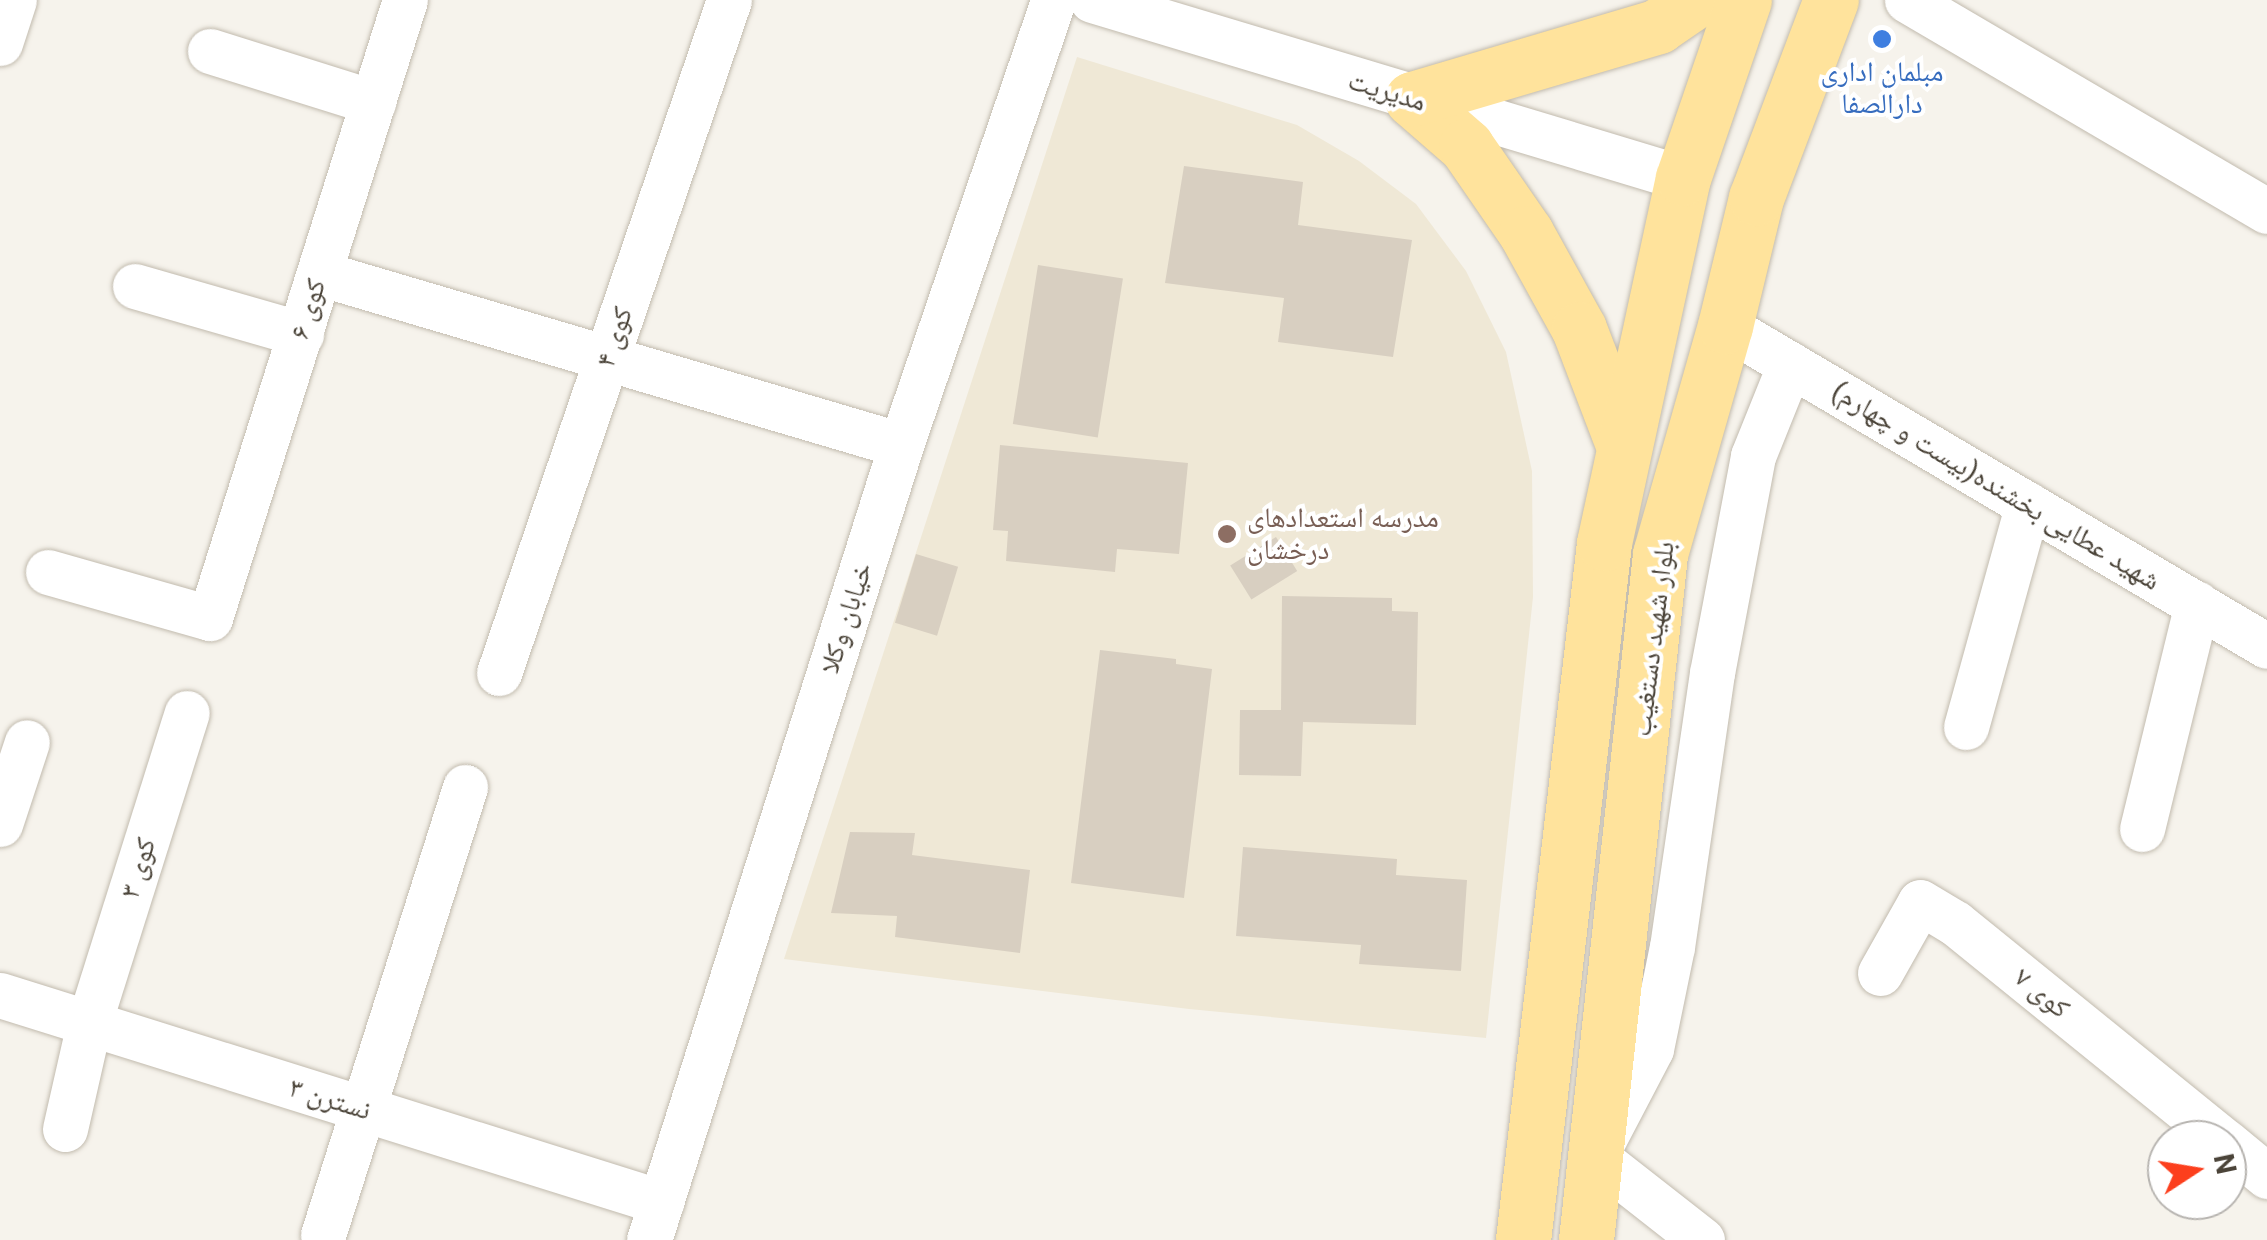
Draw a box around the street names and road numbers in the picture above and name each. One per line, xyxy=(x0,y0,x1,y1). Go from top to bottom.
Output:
street label: مدیریت xyxy=(1344,63,1430,119)
street label: کوی ۶ xyxy=(283,275,333,343)
street label: کوی ۴ xyxy=(588,302,640,372)
street label: شهید عطایی بخشنده(بیست و چهارم) xyxy=(1826,374,2166,598)
street label: بلوار شهید دستغیب xyxy=(1624,540,1682,738)
street label: خیابان وکلا xyxy=(812,558,880,678)
street label: کوی ۳ xyxy=(113,834,163,902)
street label: کوی ۷ xyxy=(2008,961,2076,1025)
street label: نسترن ۳ xyxy=(285,1071,375,1127)

